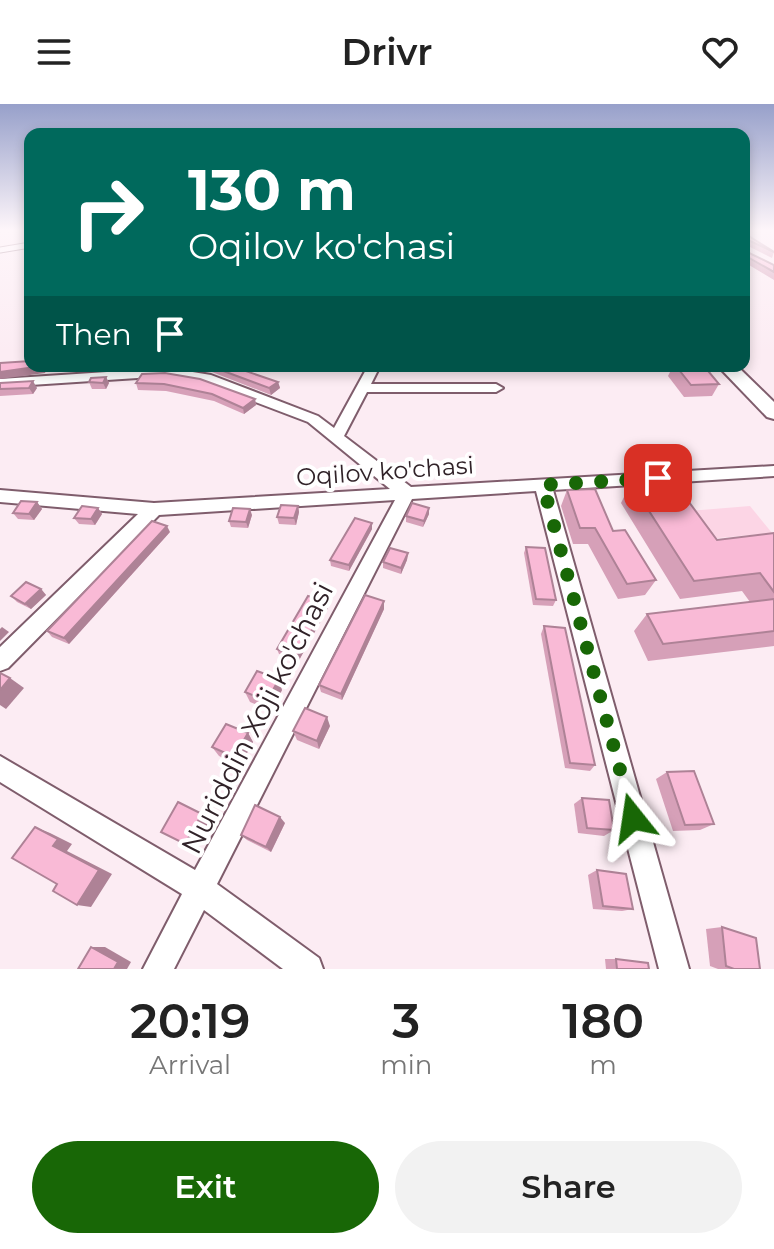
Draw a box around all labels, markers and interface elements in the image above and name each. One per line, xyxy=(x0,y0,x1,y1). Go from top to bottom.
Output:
icon: menu xyxy=(32,30,76,74)
text: Drivr xyxy=(341,30,433,74)
icon: heart xyxy=(698,30,742,74)
text: 130 m xyxy=(188,156,356,224)
icon: right xyxy=(56,160,160,264)
text: Oqilov ko'chasi xyxy=(188,224,455,268)
icon: arrive xyxy=(148,312,192,356)
text: Then xyxy=(56,316,132,353)
pin xyxy=(624,444,692,512)
street label: Oqilov ko'chasi xyxy=(295,450,475,492)
icon: arrive xyxy=(636,456,680,500)
street label: Nuriddin Xoji ko'chasi xyxy=(174,577,340,859)
position arrow xyxy=(591,776,675,860)
text: 20:19 xyxy=(130,992,250,1050)
text: 3 xyxy=(392,992,420,1050)
text: 180 xyxy=(562,992,644,1050)
text: Arrival xyxy=(149,1049,231,1081)
text: min xyxy=(380,1049,432,1081)
text: m xyxy=(589,1049,617,1081)
button: Exit xyxy=(32,1141,379,1233)
button: Share xyxy=(395,1141,742,1233)

